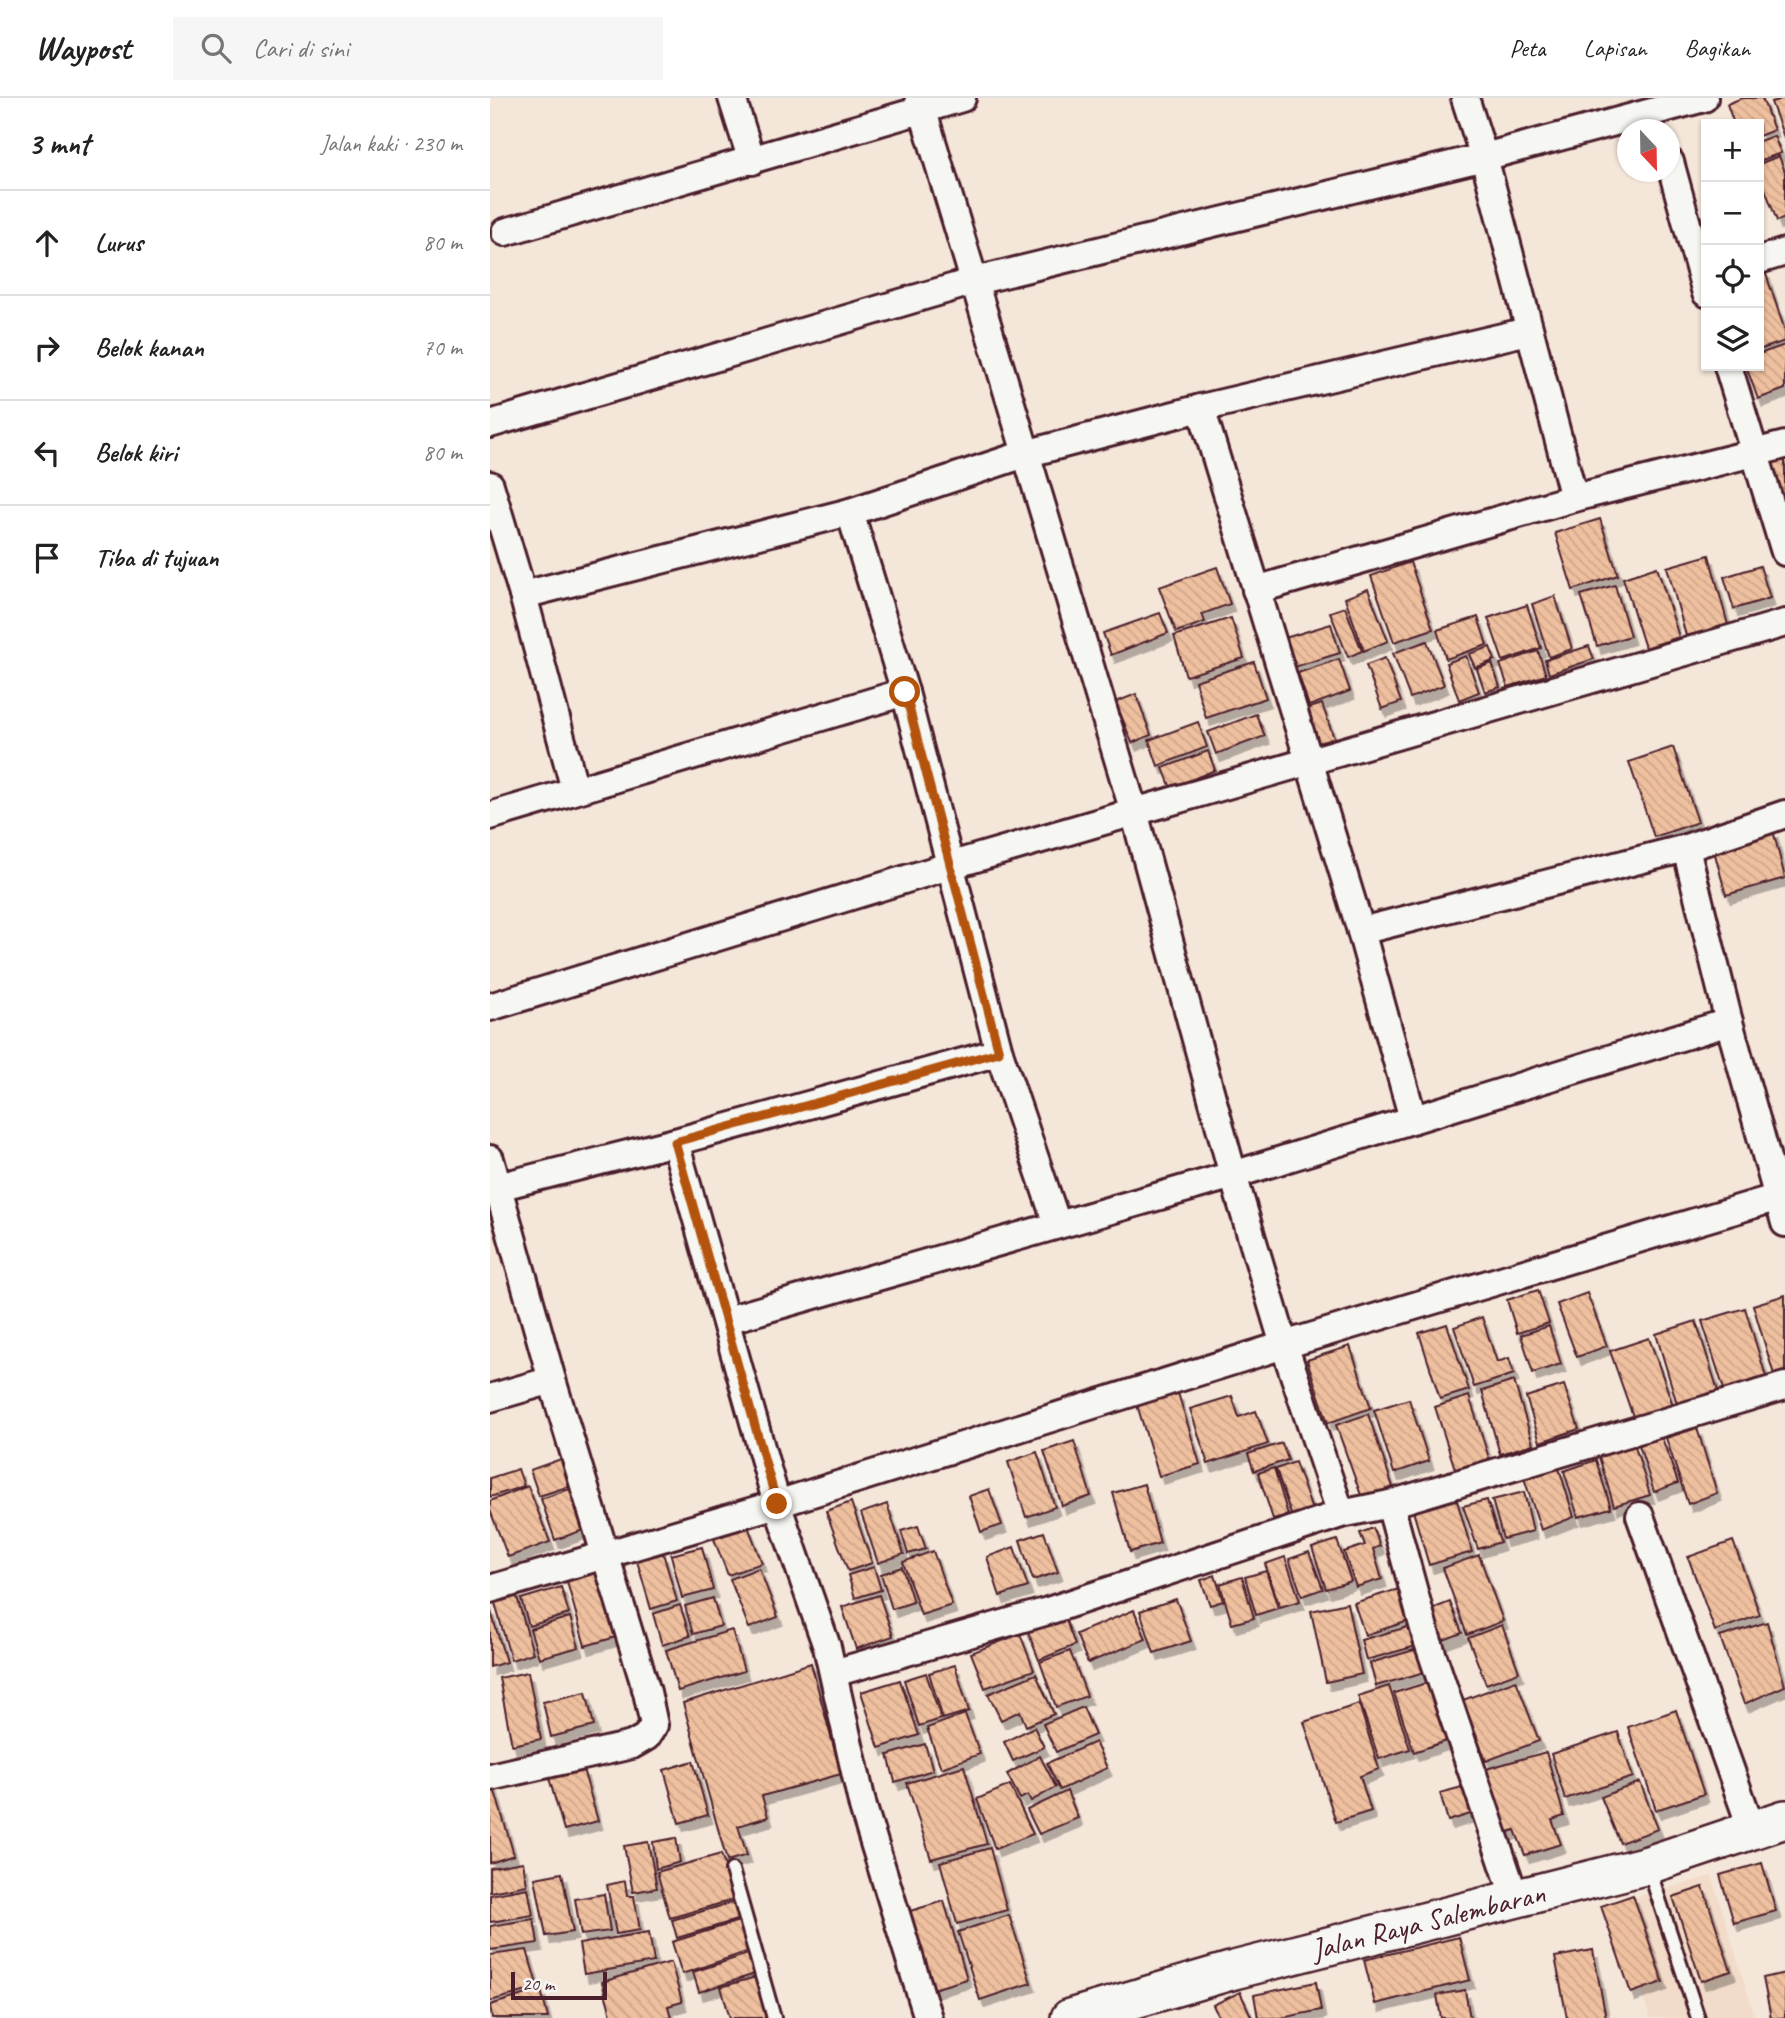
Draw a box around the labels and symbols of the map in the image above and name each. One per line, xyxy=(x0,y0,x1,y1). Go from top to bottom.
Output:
north arrow xyxy=(1617,119,1680,182)
route start xyxy=(889,676,920,707)
route end xyxy=(761,1488,792,1519)
street label: Jalan Raya Salembaran xyxy=(1305,1873,1549,1969)
scale bar xyxy=(511,1969,607,2001)

